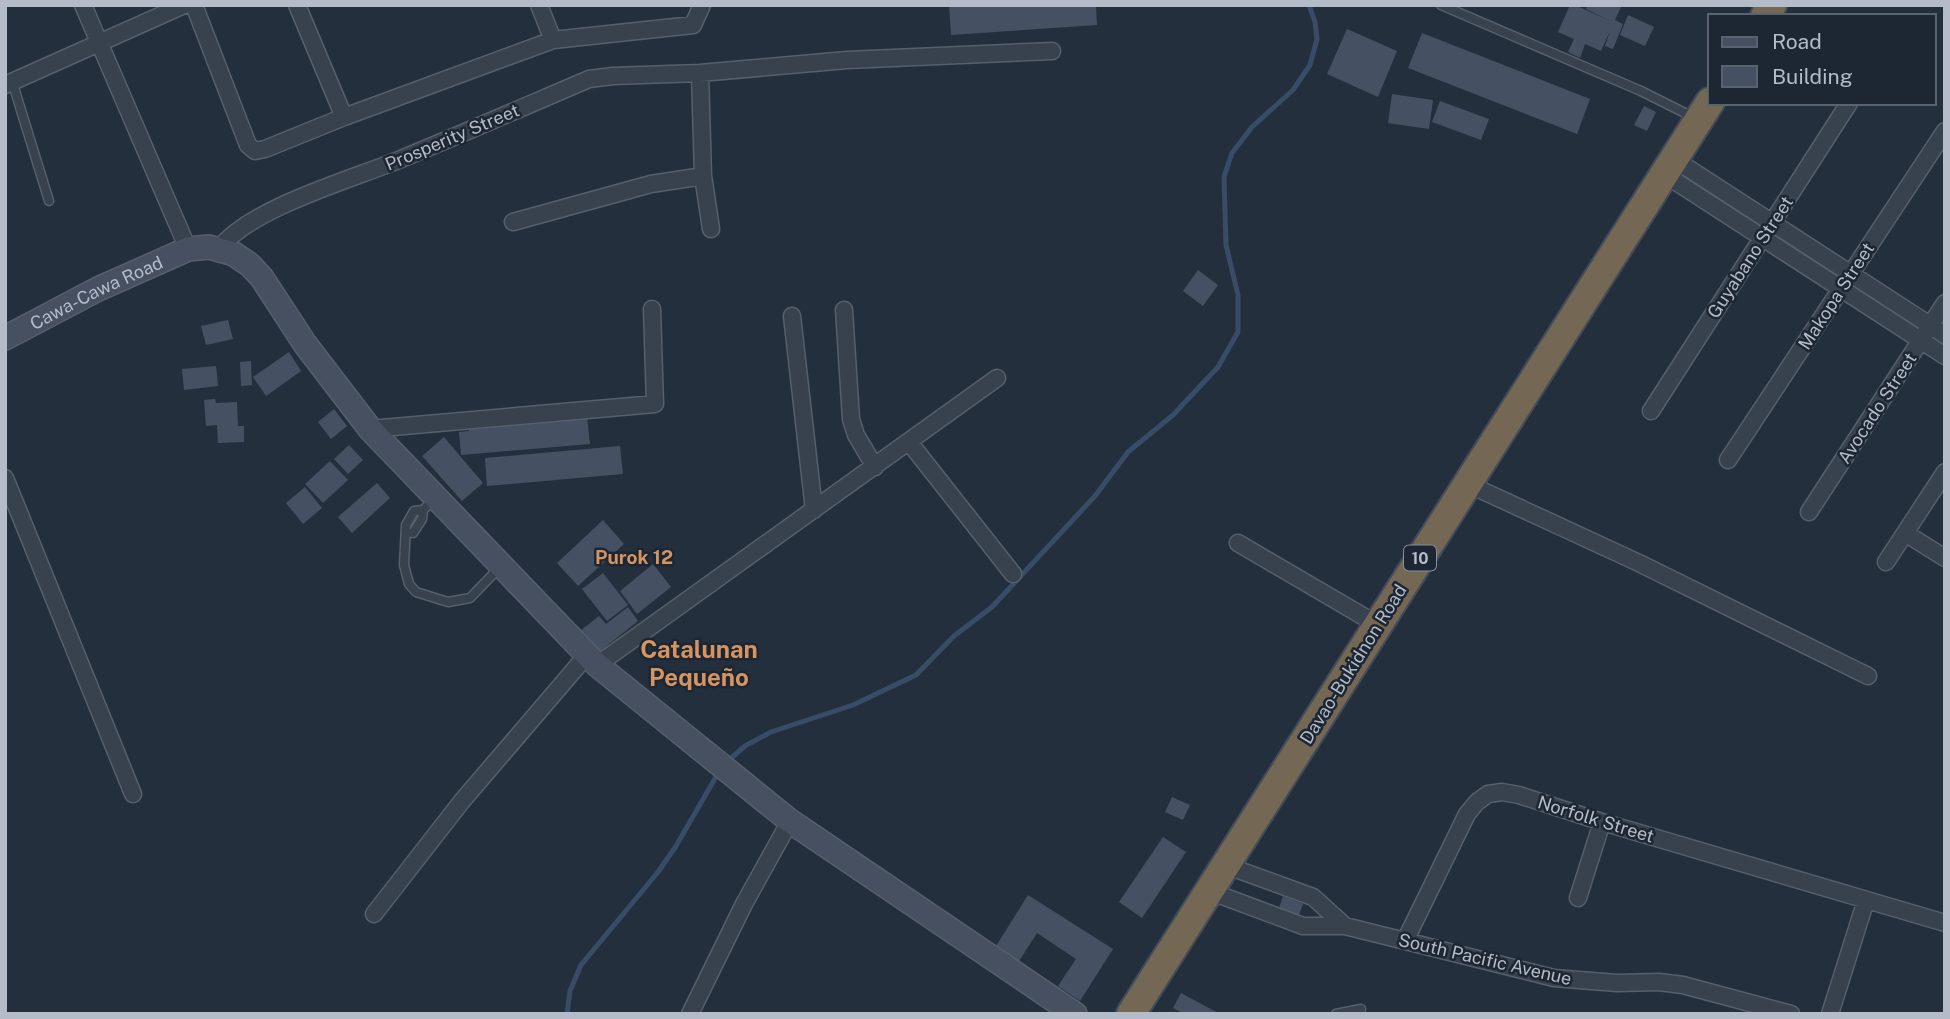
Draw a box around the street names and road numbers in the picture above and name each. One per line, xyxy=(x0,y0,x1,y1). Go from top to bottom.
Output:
street label: Prosperity Street xyxy=(382,99,522,175)
street label: Guyabano Street xyxy=(1703,192,1797,322)
street label: Makopa Street xyxy=(1794,239,1878,353)
street label: Cawa-Cawa Road xyxy=(26,251,166,334)
street label: Avocado Street xyxy=(1833,349,1921,467)
road number: 10 xyxy=(1404,545,1436,570)
street label: Davao-Bukidnon Road xyxy=(1295,580,1411,748)
street label: Norfolk Street xyxy=(1535,791,1657,847)
street label: South Pacific Avenue xyxy=(1396,929,1574,989)

